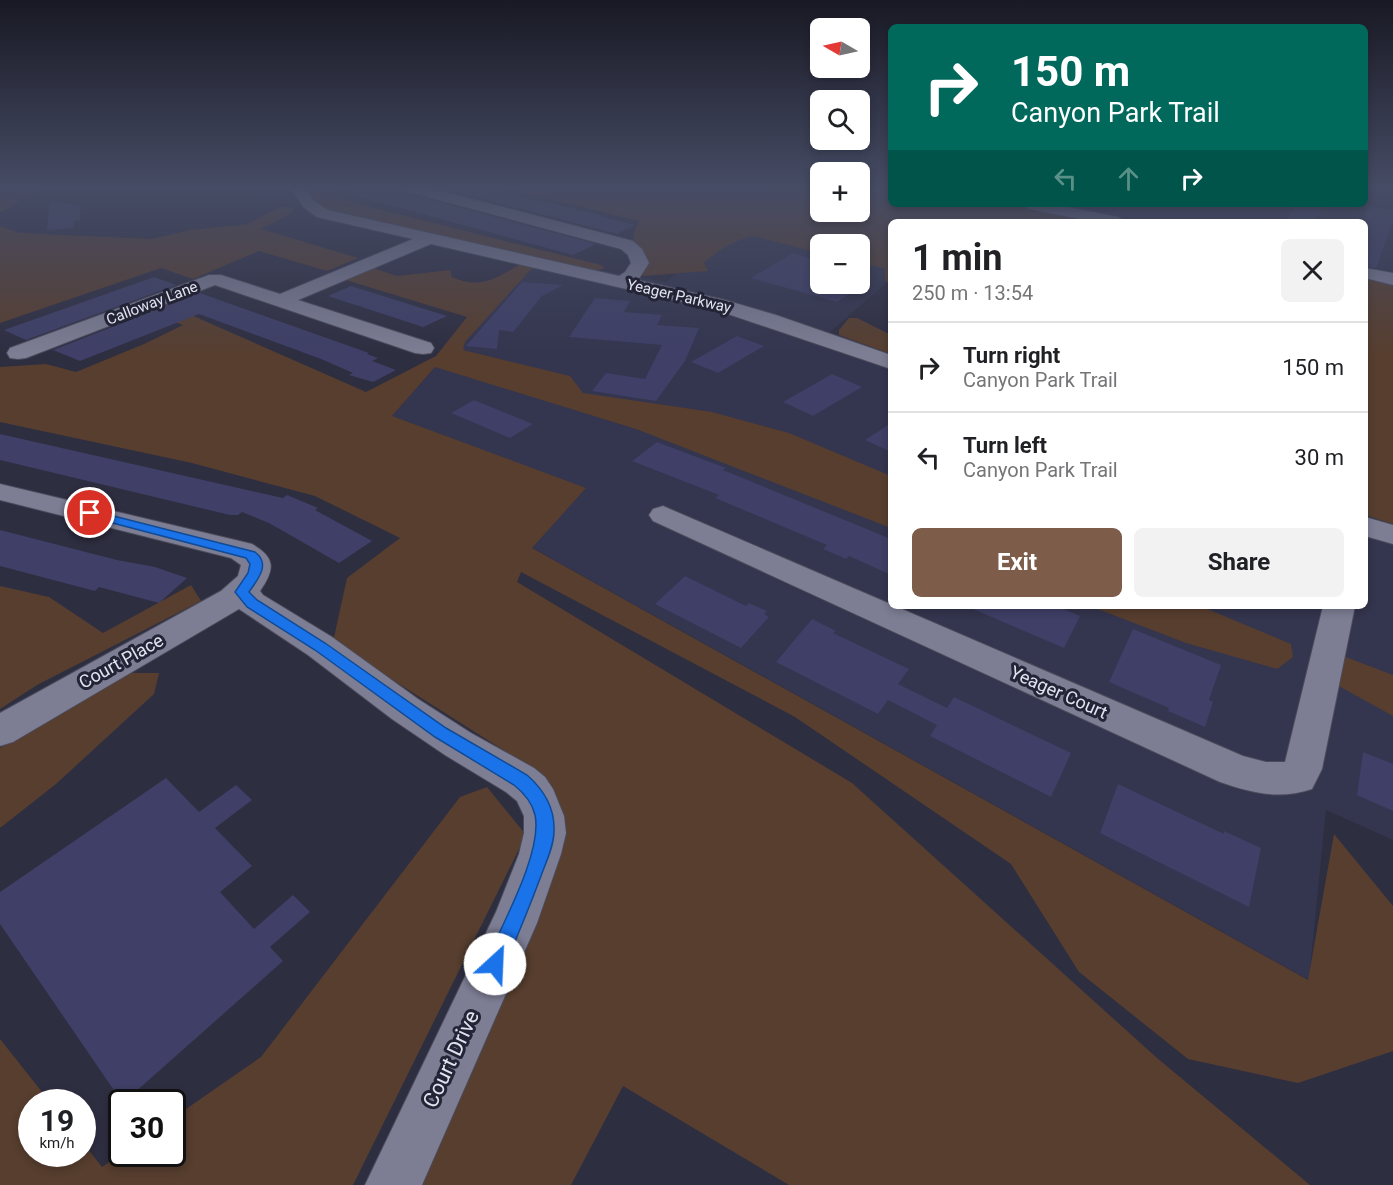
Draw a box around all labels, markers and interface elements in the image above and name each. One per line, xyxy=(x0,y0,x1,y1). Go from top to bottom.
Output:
north arrow xyxy=(810,18,870,78)
map controls xyxy=(810,18,870,294)
text: 150 m xyxy=(1011,47,1130,96)
icon: right xyxy=(912,48,990,126)
button: search xyxy=(810,90,870,150)
text: Canyon Park Trail xyxy=(1011,97,1220,129)
button: + xyxy=(810,162,870,222)
icon: left xyxy=(1049,162,1082,195)
icon: ahead xyxy=(1112,162,1145,195)
icon: right xyxy=(1175,162,1208,195)
button: − xyxy=(810,234,870,294)
text: 1 min xyxy=(912,237,1003,279)
button: close xyxy=(1281,239,1344,302)
street label: Yeager Parkway xyxy=(625,275,733,317)
street label: Calloway Lane xyxy=(104,277,200,329)
text: 250 m · 13:54 xyxy=(912,281,1033,305)
text: Turn right xyxy=(963,343,1060,368)
icon: right xyxy=(912,351,945,384)
text: 150 m xyxy=(1282,355,1344,380)
text: Canyon Park Trail xyxy=(963,368,1118,392)
text: Turn left xyxy=(963,433,1047,458)
icon: left xyxy=(912,441,945,474)
text: 30 m xyxy=(1295,445,1344,470)
text: Canyon Park Trail xyxy=(963,458,1118,482)
pin xyxy=(64,487,115,538)
icon: arrive xyxy=(73,496,106,529)
button: Exit xyxy=(912,528,1122,597)
button: Share xyxy=(1134,528,1344,597)
street label: Court Place xyxy=(75,629,167,693)
street label: Yeager Court xyxy=(1007,661,1111,723)
position arrow xyxy=(463,932,527,996)
street label: Court Drive xyxy=(418,1007,484,1111)
speed limit sign: 30 xyxy=(108,1089,186,1167)
text: 19 xyxy=(40,1103,74,1138)
text: km/h xyxy=(39,1134,75,1152)

